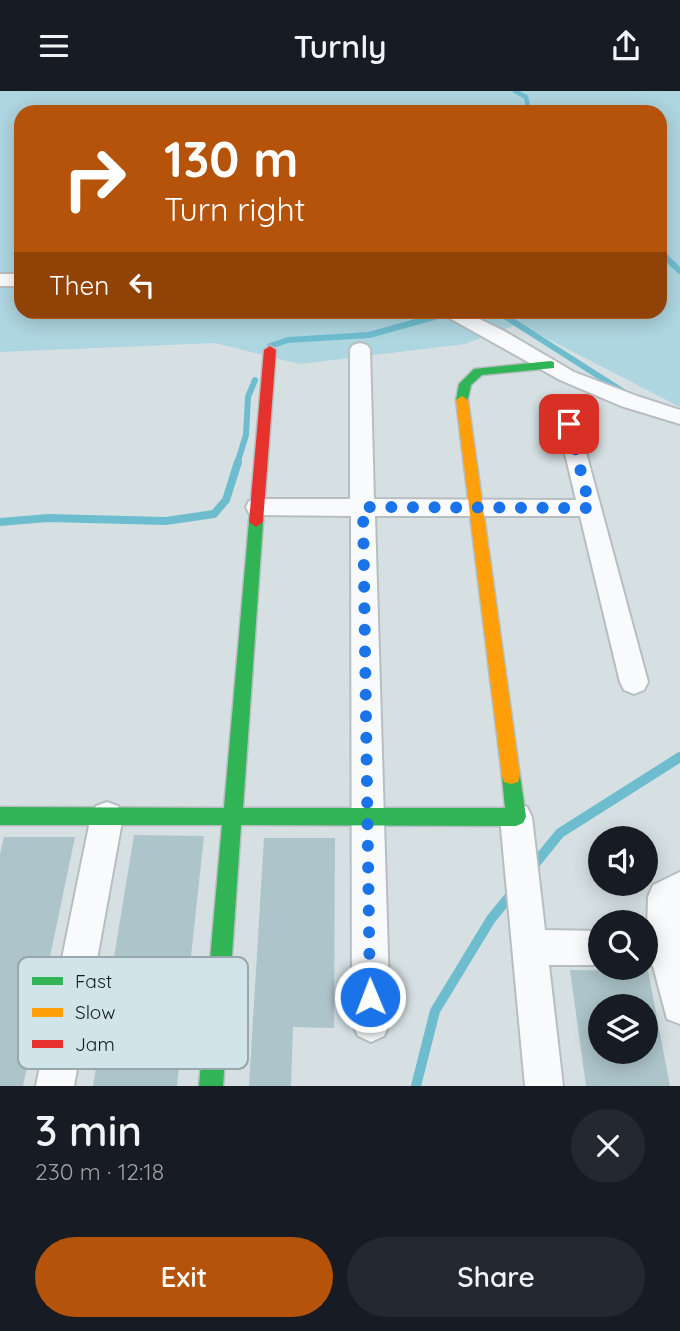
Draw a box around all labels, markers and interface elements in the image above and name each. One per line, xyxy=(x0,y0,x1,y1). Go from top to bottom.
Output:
text: Turnly xyxy=(293,26,387,66)
icon: menu xyxy=(35,27,73,65)
icon: share xyxy=(607,27,645,65)
text: 130 m xyxy=(164,128,298,189)
icon: right xyxy=(49,133,140,224)
text: Turn right xyxy=(164,189,305,229)
icon: left xyxy=(123,266,161,304)
text: Then xyxy=(49,269,109,302)
pin xyxy=(539,394,599,454)
icon: arrive xyxy=(550,405,588,443)
map controls xyxy=(588,826,658,1064)
button: sound xyxy=(588,826,658,896)
button: search xyxy=(588,910,658,980)
legend xyxy=(18,957,248,1069)
position arrow xyxy=(333,960,407,1034)
text: Fast xyxy=(75,969,112,993)
button: layers xyxy=(588,994,658,1064)
text: Slow xyxy=(75,1000,116,1024)
text: Jam xyxy=(75,1032,115,1056)
text: 3 min xyxy=(35,1104,142,1157)
button: close xyxy=(571,1109,645,1183)
text: 230 m · 12:18 xyxy=(35,1157,164,1186)
button: Exit xyxy=(35,1237,333,1317)
button: Share xyxy=(347,1237,645,1317)

